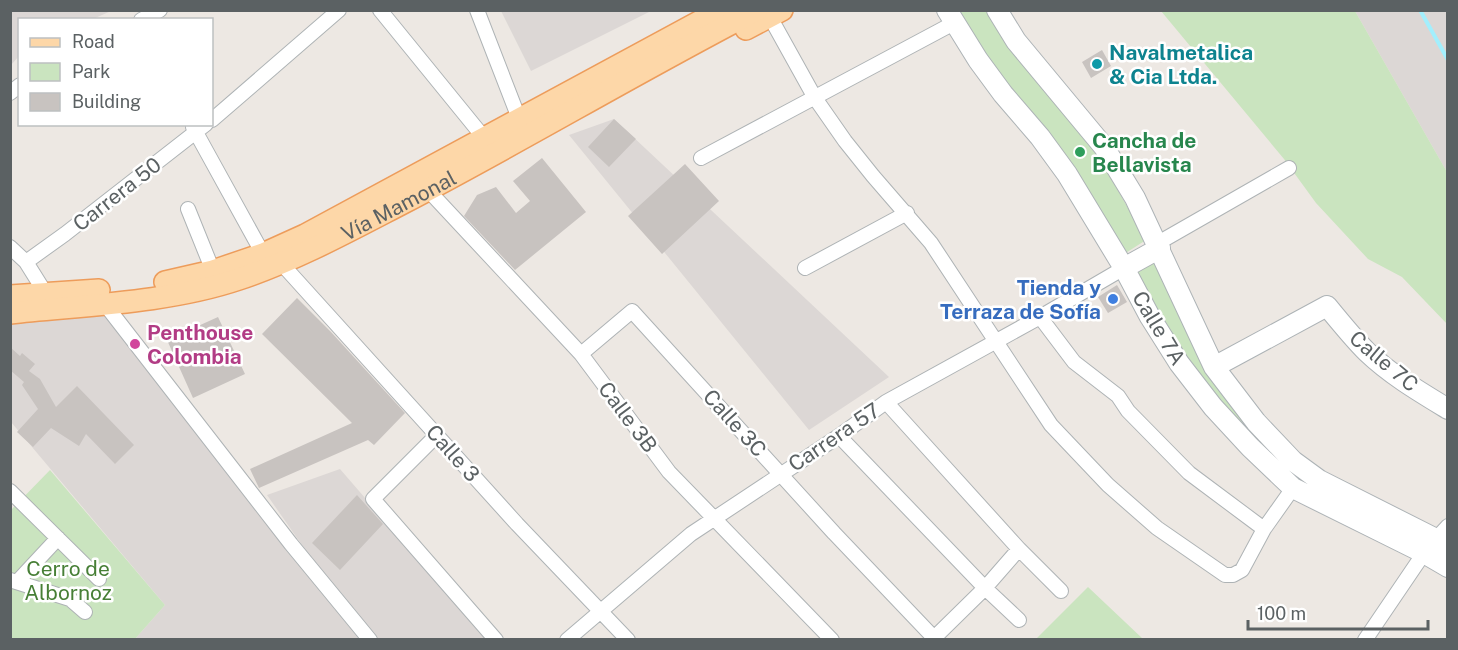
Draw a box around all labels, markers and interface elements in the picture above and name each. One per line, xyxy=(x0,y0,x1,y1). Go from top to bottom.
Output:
legend xyxy=(18,18,213,126)
text: Road xyxy=(72,31,115,52)
place label: Navalmetalica & Cia Ltda. xyxy=(1109,40,1253,89)
marker: Navalmetalica & Cia Ltda. xyxy=(1090,57,1104,71)
text: Park xyxy=(72,61,110,82)
text: Building xyxy=(72,91,141,112)
place label: Cancha de Bellavista xyxy=(1092,128,1196,177)
marker: Cancha de Bellavista xyxy=(1073,145,1087,159)
street label: Carrera 50 xyxy=(68,152,166,236)
street label: Vía Mamonal xyxy=(337,165,460,245)
place label: Tienda y Terraza de Sofía xyxy=(940,275,1101,324)
street label: Calle 7A xyxy=(1127,286,1191,370)
marker: Tienda y Terraza de Sofía xyxy=(1106,292,1120,306)
place label: Penthouse Colombia xyxy=(147,320,253,369)
street label: Calle 7C xyxy=(1345,325,1423,397)
marker: Penthouse Colombia xyxy=(128,337,142,351)
street label: Calle 3B xyxy=(593,377,663,457)
street label: Calle 3C xyxy=(698,384,772,462)
street label: Carrera 57 xyxy=(784,397,884,477)
street label: Calle 3 xyxy=(421,419,485,487)
park label: Cerro de Albornoz xyxy=(24,556,112,605)
scale bar xyxy=(1248,593,1428,631)
text: 100 m xyxy=(1257,603,1306,624)

